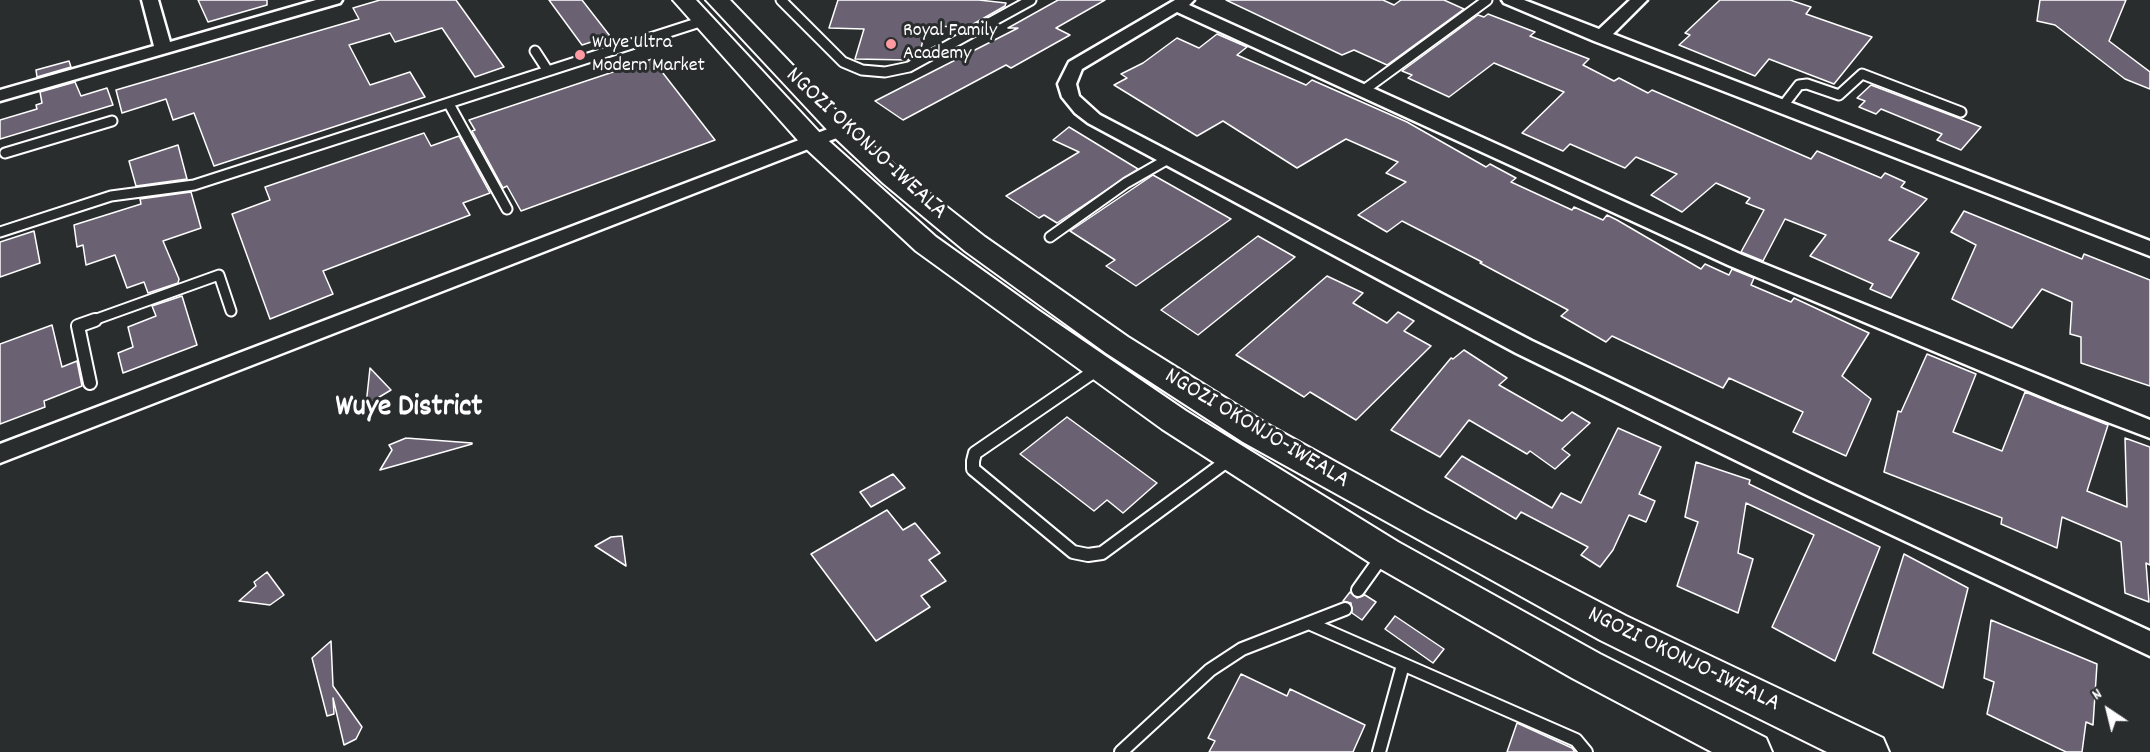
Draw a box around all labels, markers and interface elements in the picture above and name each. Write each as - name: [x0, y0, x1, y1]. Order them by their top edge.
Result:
- place label: Royal Family Academy: [903, 20, 997, 67]
- place label: Wuye Ultra Modern Market: [592, 32, 705, 79]
- marker: Royal Family Academy: [884, 37, 898, 51]
- marker: Wuye Ultra Modern Market: [573, 48, 587, 62]
- street label: NGOZI OKONJO-IWEALA: [778, 63, 952, 227]
- street label: NGOZI OKONJO-IWEALA: [1158, 363, 1354, 497]
- district label: Wuye District: [336, 392, 482, 428]
- street label: NGOZI OKONJO-IWEALA: [1582, 602, 1784, 720]
- north arrow: [2078, 680, 2138, 740]
- text: N: [2088, 683, 2107, 707]

